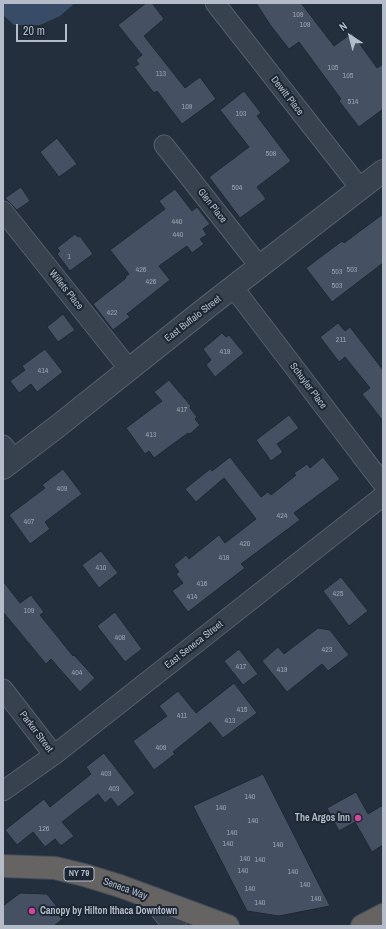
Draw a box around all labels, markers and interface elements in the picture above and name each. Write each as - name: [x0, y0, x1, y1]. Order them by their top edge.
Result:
- house number: 109: [293, 10, 303, 20]
- scale bar: [18, 16, 69, 42]
- north arrow: [330, 16, 370, 56]
- text: N: [336, 19, 350, 34]
- house number: 109: [300, 20, 310, 30]
- text: 20 m: [23, 23, 45, 39]
- house number: 105: [328, 63, 338, 73]
- house number: 113: [156, 69, 166, 79]
- house number: 105: [343, 71, 353, 81]
- street label: Dewitt Place: [268, 74, 306, 118]
- house number: 514: [348, 97, 358, 107]
- house number: 109: [182, 102, 192, 112]
- house number: 103: [236, 109, 246, 119]
- house number: 508: [266, 149, 276, 159]
- house number: 504: [232, 183, 242, 193]
- street label: Glen Place: [195, 187, 229, 225]
- house number: 440: [172, 217, 182, 227]
- house number: 440: [173, 230, 183, 240]
- house number: 1: [67, 252, 71, 262]
- house number: 426: [136, 265, 146, 275]
- house number: 503: [347, 265, 357, 275]
- house number: 503: [332, 267, 342, 277]
- street label: Willets Place: [46, 268, 86, 312]
- house number: 426: [146, 277, 156, 287]
- house number: 503: [332, 281, 342, 291]
- street label: East Buffalo Street: [162, 293, 224, 345]
- house number: 422: [107, 308, 117, 318]
- house number: 211: [336, 335, 346, 345]
- house number: 419: [220, 347, 230, 357]
- street label: Schuyler Place: [287, 361, 329, 411]
- house number: 414: [38, 366, 48, 376]
- house number: 417: [177, 405, 187, 415]
- house number: 413: [146, 430, 156, 440]
- house number: 409: [57, 484, 67, 494]
- house number: 424: [277, 511, 287, 521]
- house number: 407: [24, 517, 34, 527]
- house number: 420: [240, 539, 250, 549]
- house number: 418: [219, 553, 229, 563]
- house number: 410: [96, 563, 106, 573]
- house number: 416: [197, 579, 207, 589]
- house number: 425: [333, 589, 343, 599]
- house number: 414: [187, 592, 197, 602]
- house number: 109: [24, 606, 34, 616]
- street label: East Seneca Street: [162, 619, 226, 671]
- house number: 408: [115, 633, 125, 643]
- house number: 423: [322, 645, 332, 655]
- house number: 417: [236, 662, 246, 672]
- house number: 419: [277, 665, 287, 675]
- house number: 404: [72, 668, 82, 678]
- house number: 415: [237, 705, 247, 715]
- street label: Parker Street: [17, 709, 55, 755]
- house number: 411: [177, 711, 187, 721]
- house number: 413: [225, 716, 235, 726]
- house number: 409: [156, 743, 166, 753]
- house number: 403: [101, 769, 111, 779]
- house number: 403: [109, 784, 119, 794]
- house number: 140: [245, 792, 255, 802]
- house number: 140: [216, 803, 226, 813]
- place label: The Argos Inn: [295, 812, 350, 824]
- marker: The Argos Inn: [353, 813, 363, 823]
- house number: 140: [248, 816, 258, 826]
- house number: 126: [39, 824, 49, 834]
- house number: 140: [227, 828, 237, 838]
- house number: 140: [223, 839, 233, 849]
- house number: 140: [273, 840, 283, 850]
- house number: 140: [240, 854, 250, 864]
- house number: 140: [255, 855, 265, 865]
- house number: 140: [238, 866, 248, 876]
- road number: NY 79: [64, 867, 94, 881]
- house number: 140: [288, 867, 298, 877]
- street label: Seneca Way: [101, 875, 149, 903]
- house number: 140: [300, 880, 310, 890]
- house number: 140: [245, 884, 255, 894]
- house number: 140: [311, 894, 321, 904]
- house number: 140: [255, 898, 265, 908]
- place label: Canopy by Hilton Ithaca Downtown: [40, 905, 177, 917]
- marker: Canopy by Hilton Ithaca Downtown: [27, 906, 37, 916]

